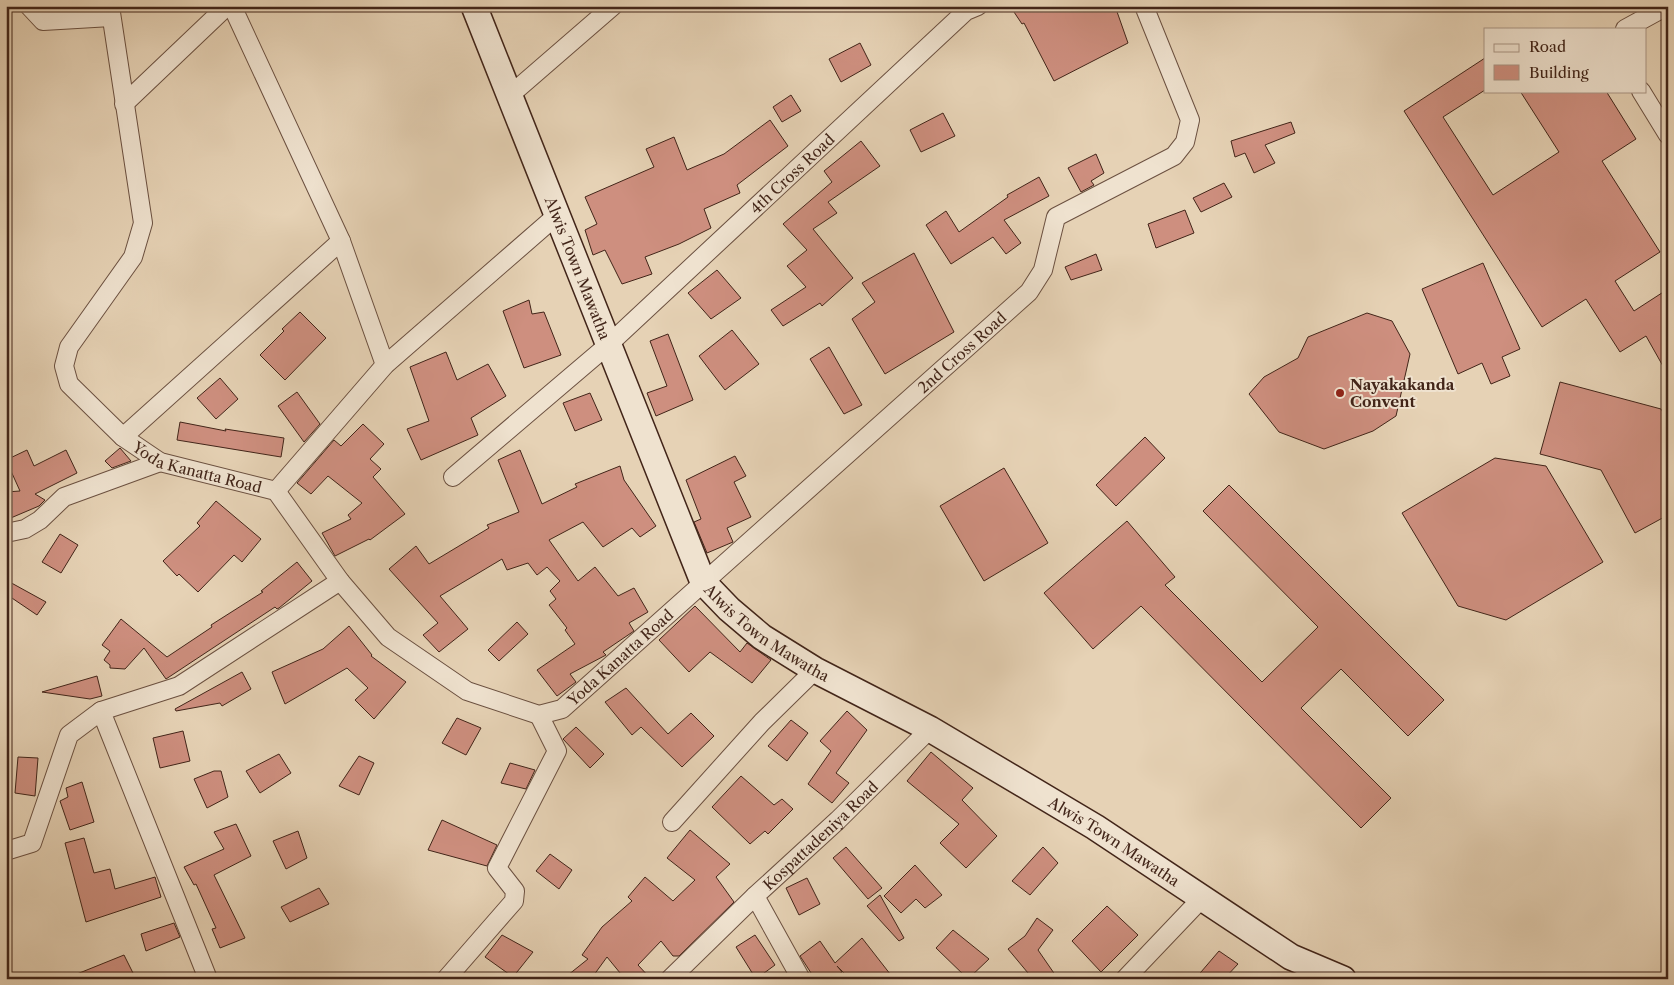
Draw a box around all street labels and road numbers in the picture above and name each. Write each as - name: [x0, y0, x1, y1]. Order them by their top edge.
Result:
- street label: 4th Cross Road: [746, 130, 838, 217]
- street label: Alwis Town Mawatha: [541, 193, 615, 342]
- street label: 2nd Cross Road: [913, 308, 1010, 397]
- street label: Yoda Kanatta Road: [128, 436, 264, 497]
- street label: Alwis Town Mawatha: [700, 579, 833, 685]
- street label: Yoda Kanatta Road: [563, 605, 677, 710]
- street label: Kospattadeniya Road: [759, 777, 882, 894]
- street label: Alwis Town Mawatha: [1044, 792, 1183, 890]

